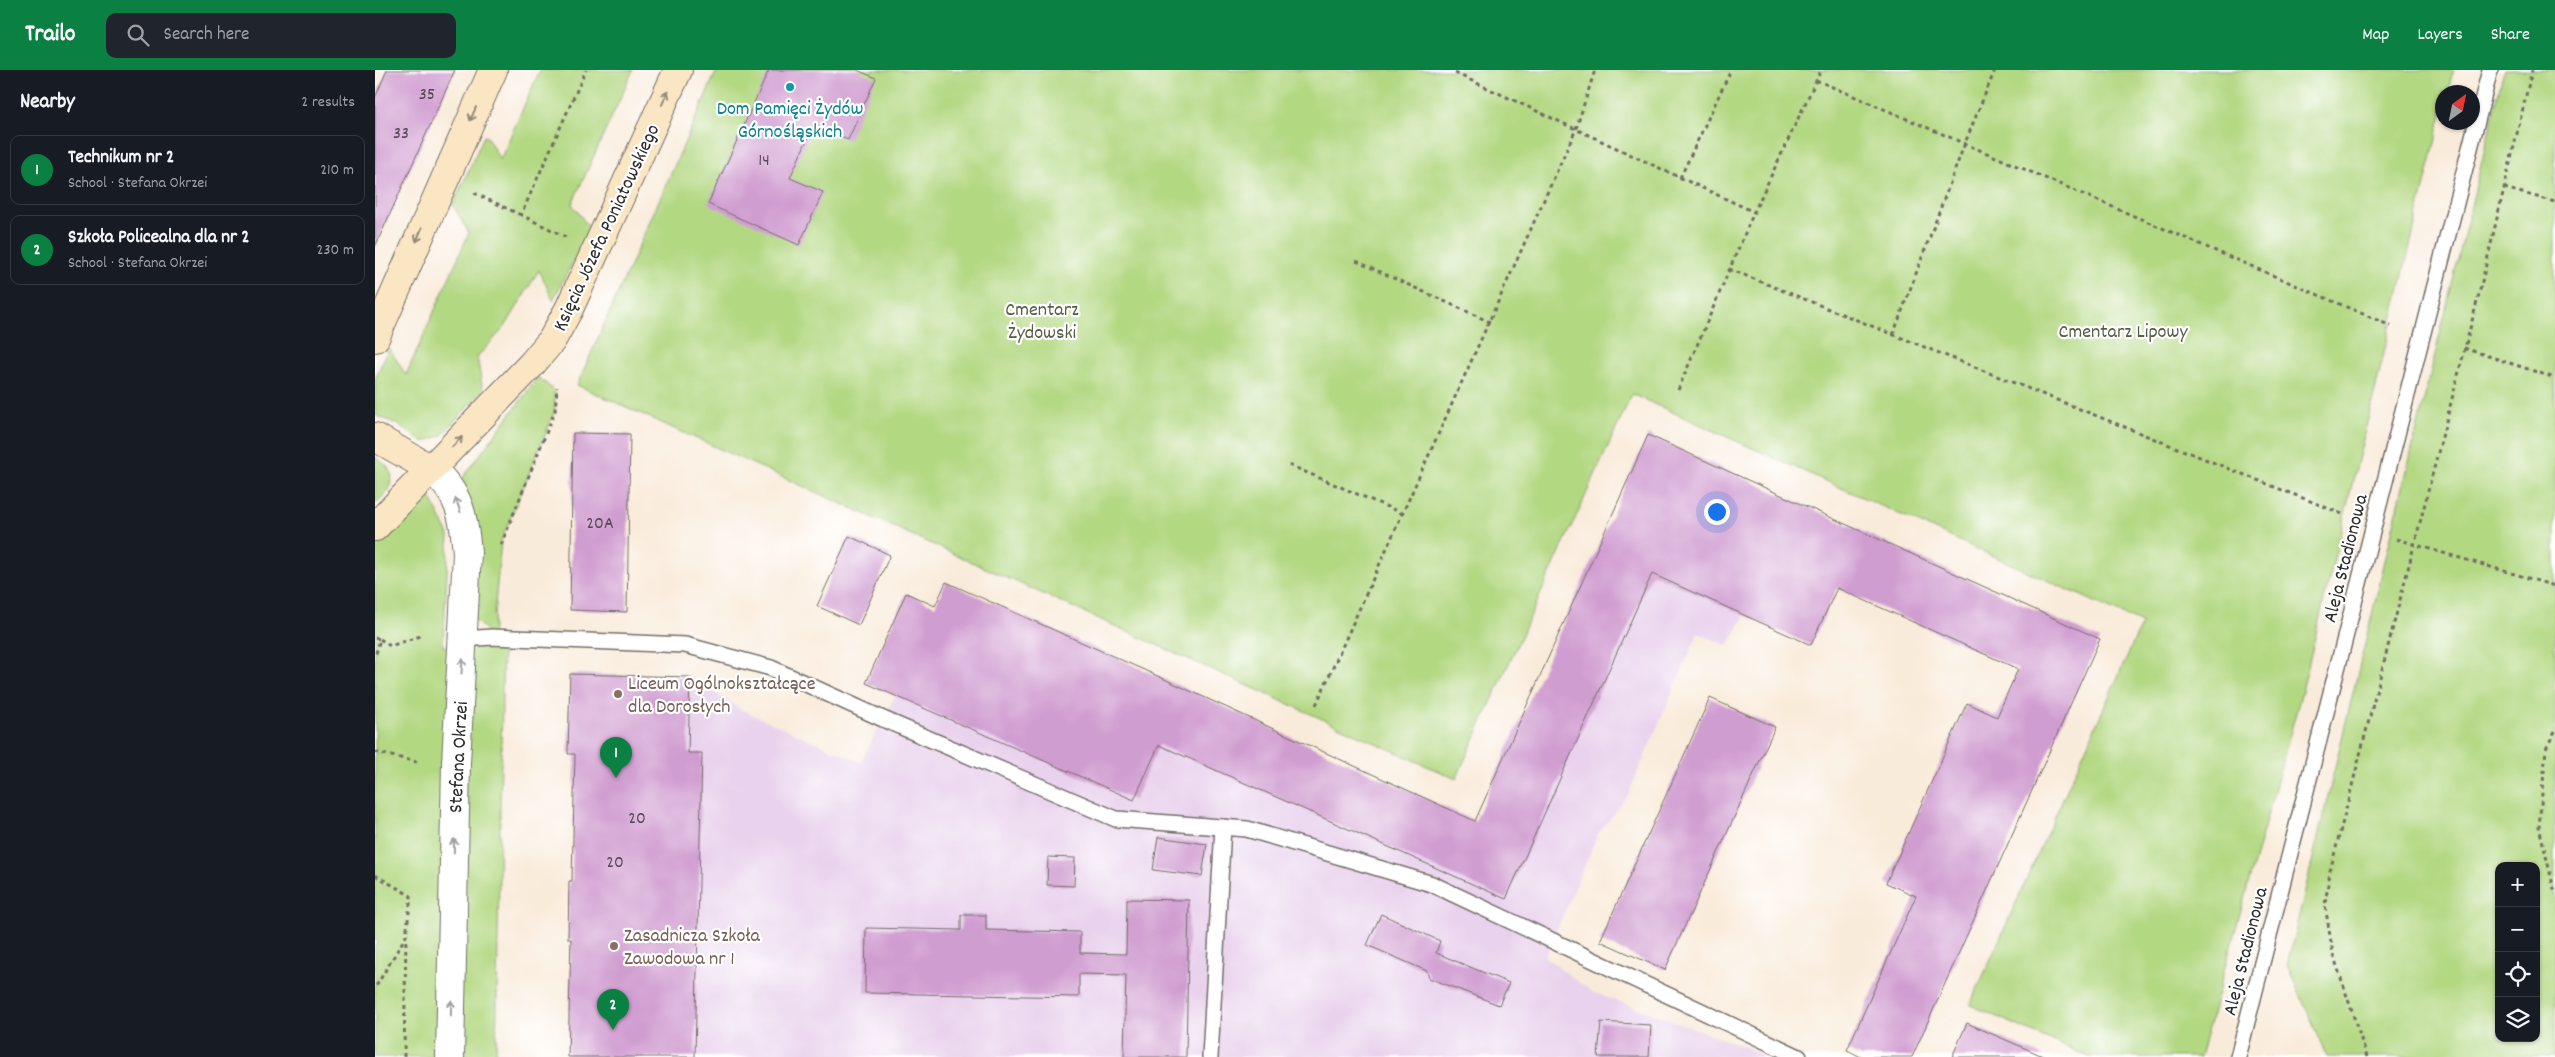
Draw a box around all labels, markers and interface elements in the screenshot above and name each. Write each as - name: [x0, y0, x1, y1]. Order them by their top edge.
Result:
- search box: [106, 13, 456, 58]
- text: Trailo: [25, 18, 76, 52]
- icon: search: [124, 21, 152, 49]
- text: Search here: [164, 22, 249, 49]
- text: Map: [2362, 23, 2389, 48]
- text: Layers: [2417, 23, 2463, 48]
- text: Share: [2491, 23, 2530, 48]
- marker: Dom Pamięci Żydów Górnośląskich: [784, 81, 796, 93]
- house number: 35: [419, 83, 435, 108]
- north arrow: [2435, 85, 2480, 130]
- text: Nearby: [20, 88, 75, 118]
- text: 2 results: [301, 91, 355, 114]
- one-way arrow: [660, 91, 670, 106]
- place label: Dom Pamięci Żydów Górnośląskich: [717, 96, 863, 147]
- one-way arrow: [467, 106, 477, 121]
- street label: Księcia Józefa Poniatowskiego: [547, 120, 668, 336]
- house number: 33: [393, 122, 409, 147]
- text: Technikum nr 2: [68, 145, 174, 172]
- house number: 14: [758, 149, 770, 174]
- text: 1: [35, 159, 39, 182]
- text: 210 m: [320, 159, 354, 182]
- text: School · Stefana Okrzei: [68, 172, 207, 195]
- text: Szkoła Policealna dla nr 2: [68, 225, 250, 252]
- one-way arrow: [414, 227, 424, 242]
- text: 2: [34, 239, 41, 262]
- text: 230 m: [317, 239, 354, 262]
- text: School · Stefana Okrzei: [68, 252, 207, 275]
- park label: Cmentarz Żydowski: [1005, 297, 1079, 348]
- park label: Cmentarz Lipowy: [2059, 319, 2188, 347]
- one-way arrow: [451, 436, 463, 448]
- street label: Aleja Stadionowa: [2317, 491, 2377, 626]
- one-way arrow: [452, 497, 462, 513]
- your location: [1704, 499, 1730, 525]
- house number: 20A: [586, 512, 614, 537]
- one-way arrow: [457, 658, 467, 674]
- place label: Liceum Ogólnokształcące dla Dorosłych: [628, 671, 816, 722]
- marker: Liceum Ogólnokształcące dla Dorosłych: [612, 688, 624, 700]
- street label: Stefana Okrzei: [443, 700, 477, 814]
- pin: 1: [600, 737, 632, 778]
- house number: 20: [628, 807, 646, 832]
- one-way arrow: [449, 838, 459, 854]
- house number: 20: [606, 851, 624, 876]
- map controls: [2495, 862, 2540, 1042]
- button: +: [2495, 862, 2540, 907]
- street label: Aleja Stadionowa: [2217, 884, 2277, 1019]
- button: −: [2495, 907, 2540, 952]
- place label: Zasadnicza Szkoła Zawodowa nr 1: [624, 923, 760, 974]
- marker: Zasadnicza Szkoła Zawodowa nr 1: [608, 940, 620, 952]
- button: locate: [2495, 952, 2540, 997]
- pin: 2: [597, 989, 629, 1030]
- button: layers: [2495, 997, 2540, 1042]
- one-way arrow: [446, 1001, 455, 1017]

